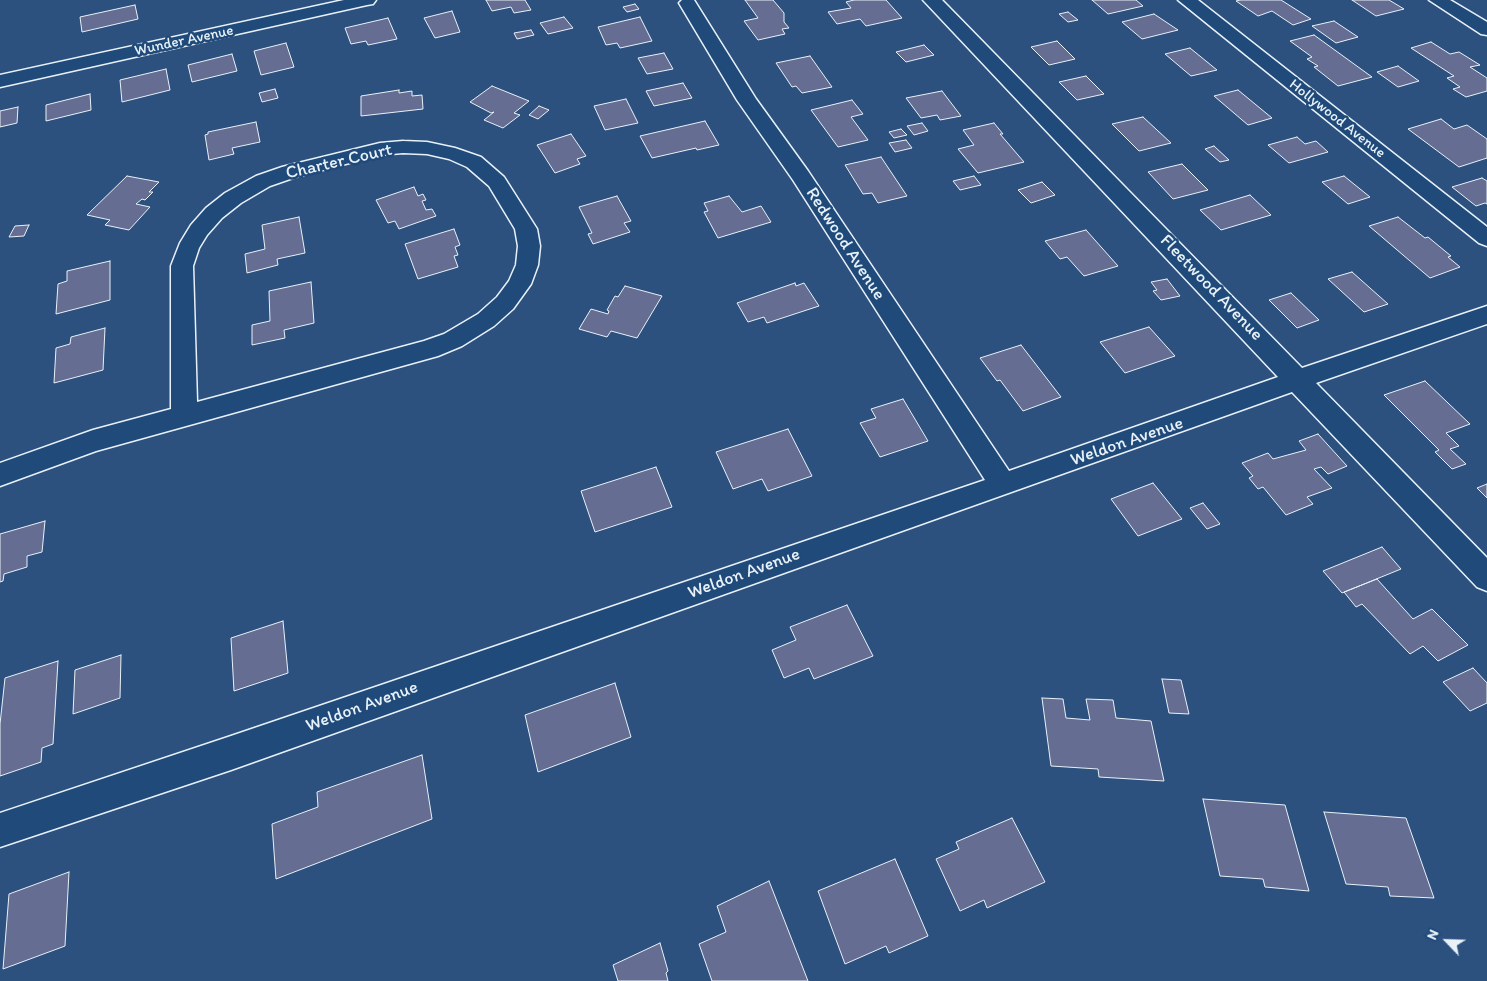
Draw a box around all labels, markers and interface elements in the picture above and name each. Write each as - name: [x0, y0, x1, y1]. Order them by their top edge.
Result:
- street label: Wunder Avenue: [133, 22, 235, 60]
- street label: Hollywood Avenue: [1285, 76, 1389, 162]
- street label: Charter Court: [284, 139, 394, 185]
- street label: Redwood Avenue: [801, 184, 889, 304]
- street label: Fleetwood Avenue: [1155, 230, 1267, 346]
- street label: Weldon Avenue: [1068, 413, 1186, 471]
- street label: Weldon Avenue: [685, 544, 803, 604]
- street label: Weldon Avenue: [303, 677, 421, 737]
- north arrow: [1422, 916, 1472, 966]
- text: N: [1423, 927, 1443, 942]

